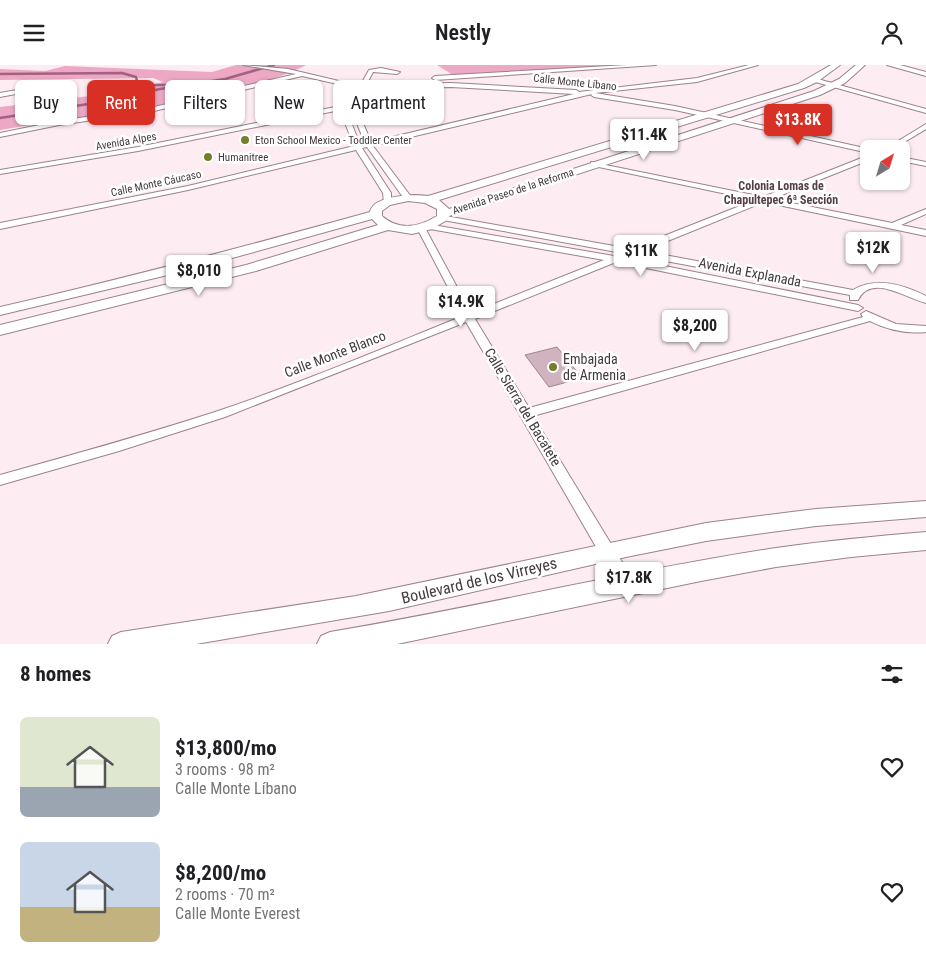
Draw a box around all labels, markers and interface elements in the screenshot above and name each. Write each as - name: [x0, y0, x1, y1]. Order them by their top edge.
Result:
- icon: menu: [20, 19, 48, 47]
- icon: person: [878, 19, 906, 47]
- text: Nestly: [435, 20, 491, 45]
- street label: Calle Monte Líbano: [533, 72, 618, 93]
- chip: Buy: [15, 80, 77, 125]
- chip: Rent: [87, 80, 155, 125]
- chip: Filters: [165, 80, 245, 125]
- chip: New: [255, 80, 323, 125]
- chip: Apartment: [333, 80, 444, 125]
- pin: $13.8K: [757, 103, 839, 146]
- text: $13.8K: [775, 110, 821, 129]
- pin: $11.4K: [603, 119, 685, 161]
- text: $11.4K: [621, 125, 667, 144]
- street label: Avenida Alpes: [95, 130, 157, 153]
- marker: Eton School Mexico - Toddler Center: [239, 134, 251, 146]
- place label: Eton School Mexico - Toddler Center: [255, 134, 412, 147]
- north arrow: [860, 140, 910, 190]
- map controls: [860, 140, 910, 190]
- marker: Humanitree: [202, 151, 214, 163]
- place label: Humanitree: [218, 151, 268, 164]
- street label: Avenida Paseo de la Reforma: [451, 166, 575, 217]
- street label: Calle Monte Cáucaso: [110, 167, 203, 199]
- district label: Colonia Lomas de Chapultepec 6ª Sección: [724, 179, 838, 207]
- pin: $12K: [843, 231, 903, 274]
- pin: $11K: [611, 235, 671, 277]
- text: $12K: [856, 238, 890, 257]
- text: $11K: [624, 241, 658, 260]
- street label: Avenida Explanada: [697, 254, 803, 290]
- pin: $8,010: [158, 255, 240, 297]
- text: $8,010: [177, 261, 221, 280]
- pin: $14.9K: [420, 285, 502, 328]
- text: $14.9K: [438, 292, 484, 311]
- pin: $8,200: [654, 309, 736, 352]
- text: $8,200: [673, 316, 717, 335]
- street label: Calle Monte Blanco: [282, 327, 388, 381]
- street label: Calle Sierra del Bacatete: [481, 345, 565, 469]
- place label: Embajada de Armenia: [563, 351, 626, 383]
- marker: Embajada de Armenia: [547, 361, 559, 373]
- street label: Boulevard de los Virreyes: [399, 553, 559, 608]
- pin: $17.8K: [588, 561, 670, 604]
- text: $17.8K: [606, 568, 652, 587]
- icon: filters: [878, 660, 906, 688]
- text: 8 homes: [20, 662, 91, 686]
- text: $13,800/mo: [175, 736, 277, 760]
- icon: home: [60, 737, 120, 797]
- icon: heart: [878, 753, 906, 781]
- text: 3 rooms · 98 m²: [175, 760, 275, 779]
- text: Calle Monte Líbano: [175, 779, 297, 798]
- text: $8,200/mo: [175, 861, 266, 885]
- icon: home: [60, 862, 120, 922]
- icon: heart: [878, 878, 906, 906]
- text: 2 rooms · 70 m²: [175, 885, 275, 904]
- text: Calle Monte Everest: [175, 904, 300, 923]

